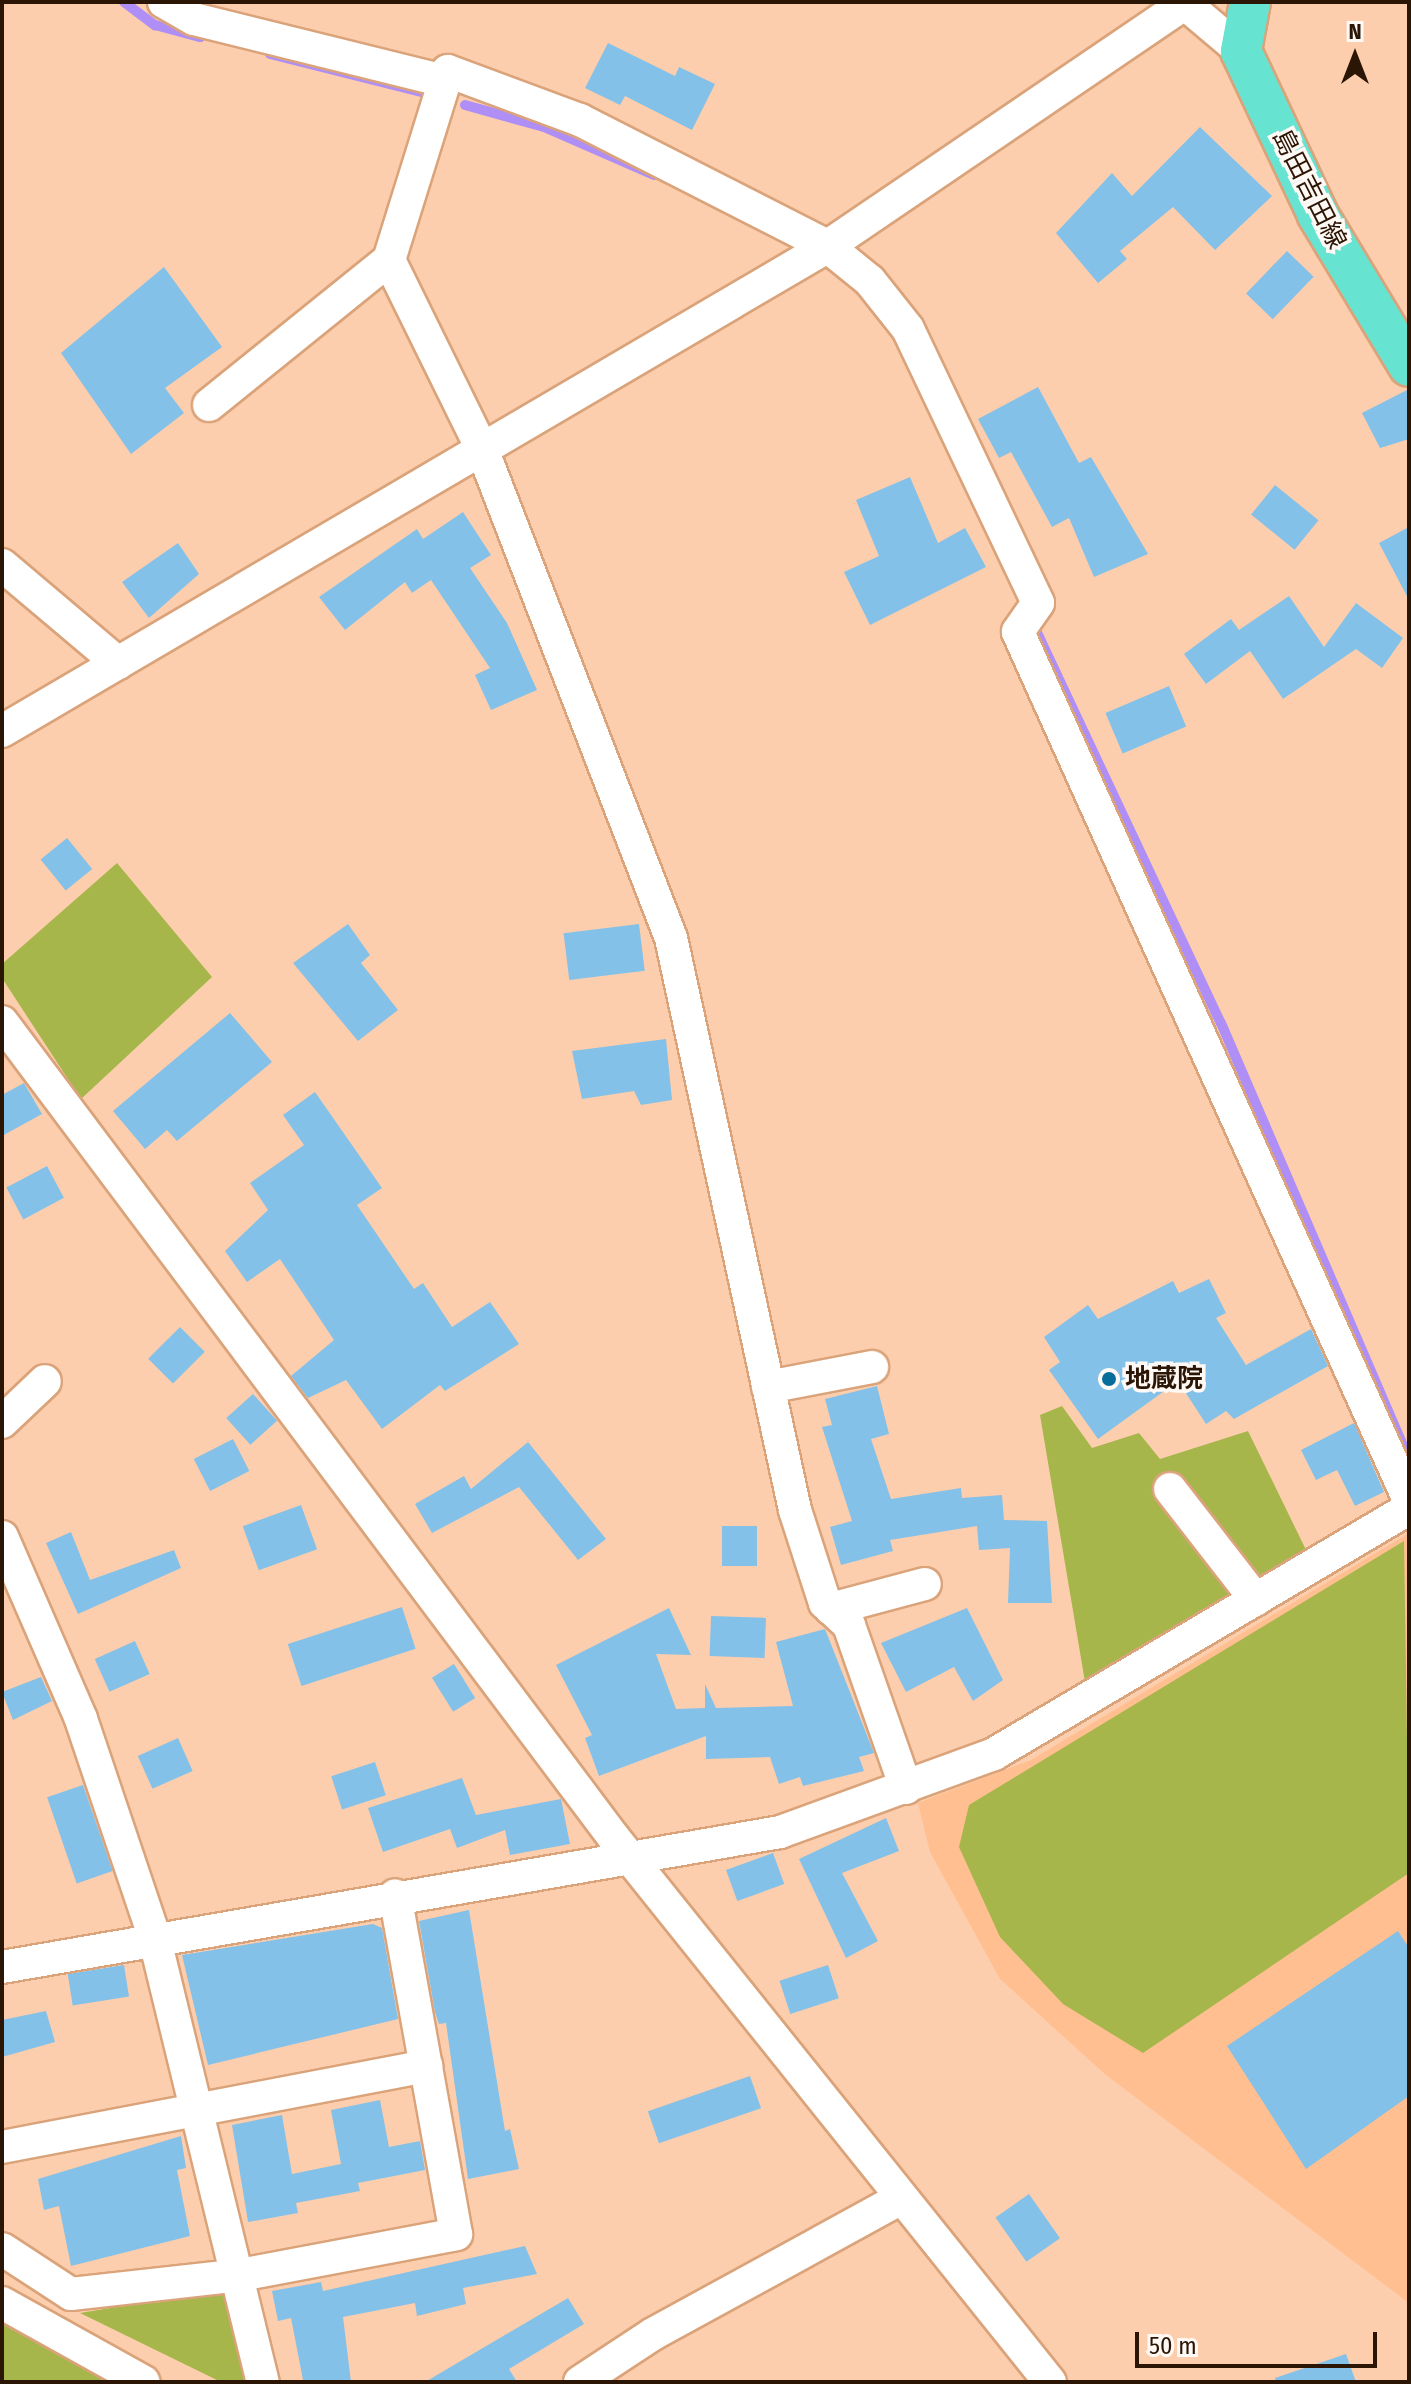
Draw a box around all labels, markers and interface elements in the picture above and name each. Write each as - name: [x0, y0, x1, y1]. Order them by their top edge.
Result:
- north arrow: [1315, 16, 1395, 96]
- text: N: [1348, 18, 1362, 45]
- street label: 島田吉田線: [1266, 124, 1352, 254]
- place label: 地蔵院: [1125, 1363, 1203, 1395]
- marker: 地蔵院: [1100, 1370, 1118, 1388]
- scale bar: [1139, 2316, 1381, 2366]
- text: 50 m: [1149, 2332, 1197, 2360]

